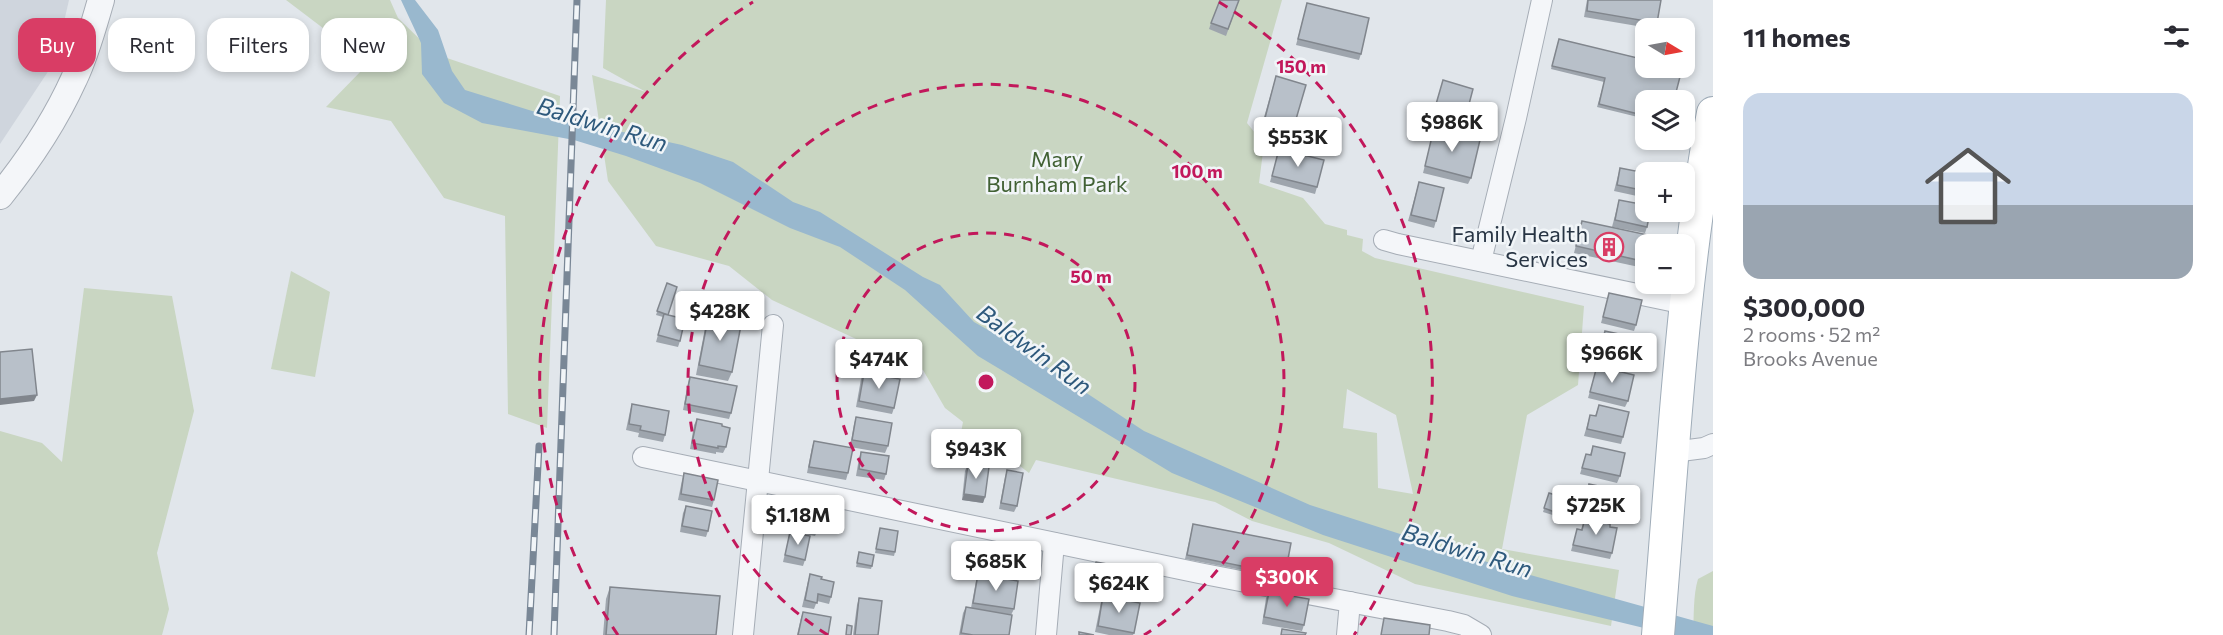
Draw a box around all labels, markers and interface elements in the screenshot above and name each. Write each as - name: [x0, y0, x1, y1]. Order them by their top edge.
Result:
- chip: Buy: [18, 18, 96, 72]
- chip: Rent: [108, 18, 195, 72]
- chip: Filters: [207, 18, 309, 72]
- chip: New: [321, 18, 407, 72]
- north arrow: [1635, 18, 1695, 78]
- map controls: [1635, 18, 1695, 294]
- icon: filters: [2160, 20, 2193, 53]
- text: 11 homes: [1743, 21, 1851, 52]
- text: 150 m: [1276, 55, 1326, 77]
- water label: Baldwin Run: [534, 90, 671, 157]
- button: layers: [1635, 90, 1695, 150]
- pin: $986K: [1410, 102, 1494, 153]
- text: $986K: [1421, 109, 1483, 133]
- pin: $553K: [1256, 117, 1340, 168]
- text: $553K: [1268, 124, 1328, 148]
- icon: home: [1914, 132, 2022, 240]
- park label: Mary Burnham Park: [986, 145, 1128, 197]
- text: 100 m: [1171, 160, 1223, 182]
- button: +: [1635, 162, 1695, 222]
- place label: Family Health Services: [1451, 220, 1588, 272]
- building icon: Family Health Services: [1593, 231, 1625, 263]
- button: −: [1635, 234, 1695, 294]
- text: 50 m: [1070, 265, 1112, 287]
- pin: $428K: [678, 291, 762, 342]
- text: $300,000: [1743, 291, 1865, 322]
- water label: Baldwin Run: [972, 297, 1098, 400]
- text: $428K: [689, 298, 751, 322]
- text: 2 rooms · 52 m²: [1743, 322, 1880, 346]
- pin: $966K: [1570, 333, 1654, 384]
- pin: $474K: [837, 339, 921, 390]
- text: $966K: [1581, 340, 1643, 364]
- text: $474K: [849, 346, 909, 370]
- text: Brooks Avenue: [1743, 346, 1878, 370]
- centre of rings: [976, 372, 996, 392]
- pin: $943K: [934, 429, 1018, 480]
- text: $943K: [945, 436, 1007, 460]
- pin: $725K: [1554, 485, 1638, 536]
- text: $725K: [1566, 492, 1626, 516]
- pin: $1.18M: [749, 495, 847, 546]
- text: $1.18M: [765, 502, 831, 526]
- water label: Baldwin Run: [1399, 516, 1536, 583]
- pin: $685K: [954, 541, 1038, 592]
- text: $685K: [965, 548, 1027, 572]
- pin: $300K: [1245, 557, 1329, 608]
- pin: $624K: [1077, 563, 1161, 614]
- text: $300K: [1255, 564, 1319, 588]
- text: $624K: [1088, 570, 1150, 594]

